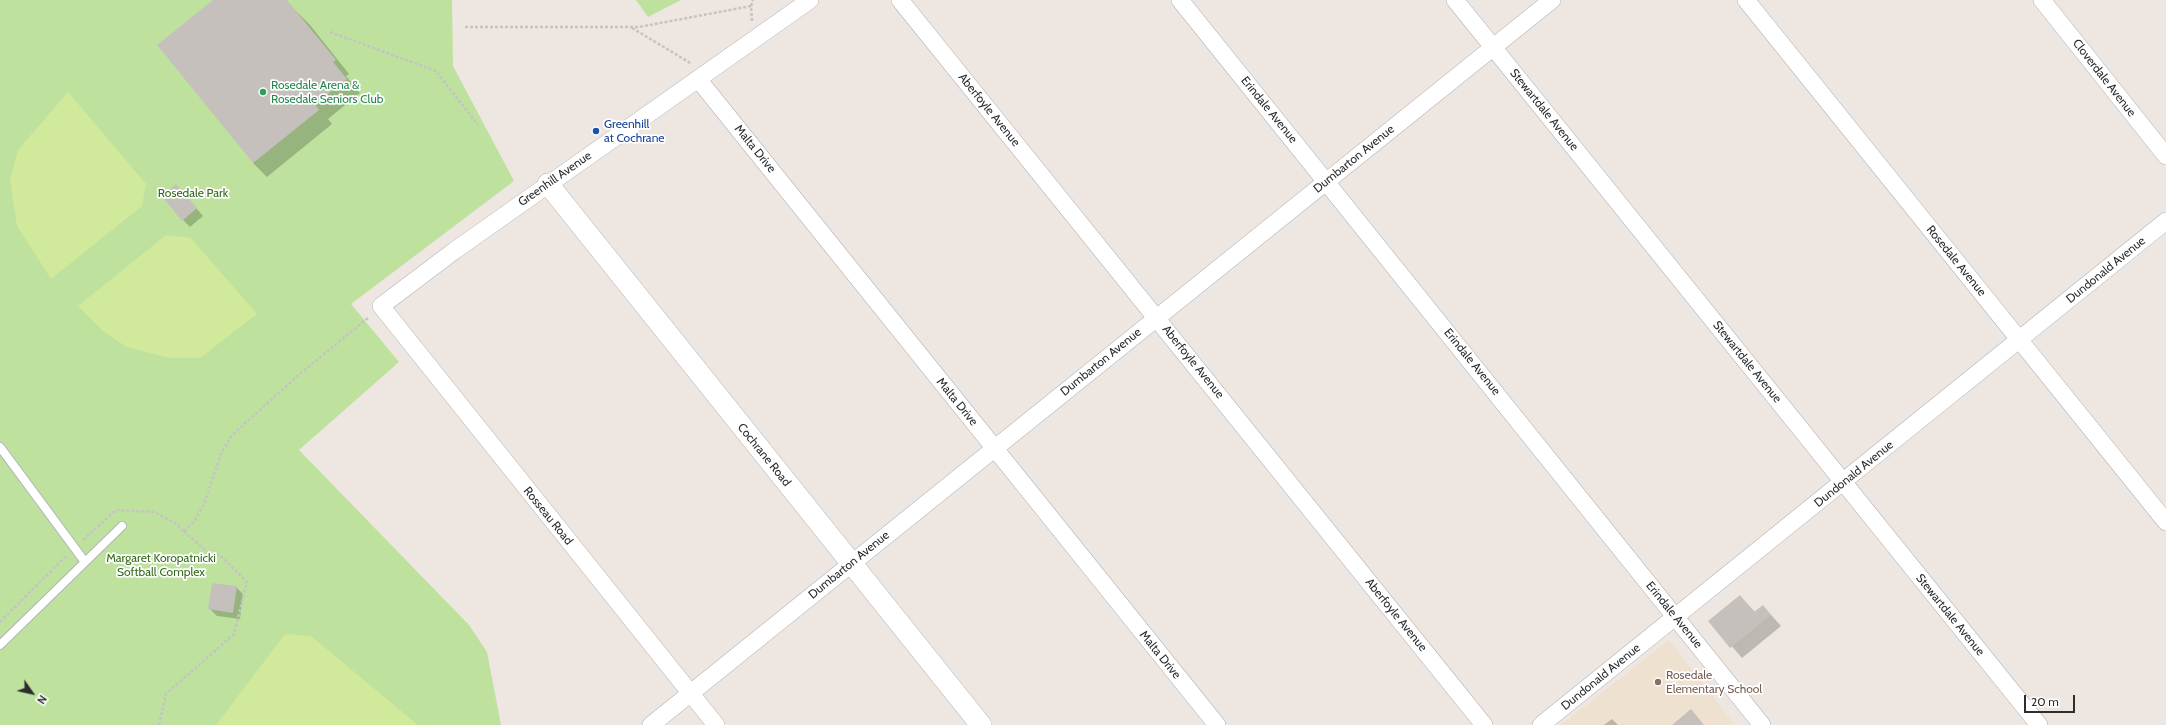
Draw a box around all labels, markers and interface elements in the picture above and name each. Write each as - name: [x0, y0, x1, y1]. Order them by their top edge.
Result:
- street label: Cloverdale Avenue: [2069, 36, 2139, 120]
- street label: Stewartdale Avenue: [1507, 66, 1581, 154]
- street label: Aberfoyle Avenue: [955, 70, 1023, 150]
- street label: Erindale Avenue: [1238, 74, 1300, 146]
- place label: Rosedale Arena & Rosedale Seniors Club: [271, 78, 383, 106]
- marker: Rosedale Arena & Rosedale Seniors Club: [258, 87, 268, 97]
- place label: Greenhill at Cochrane: [604, 117, 664, 145]
- street label: Malta Drive: [731, 122, 779, 176]
- street label: Dumbarton Avenue: [1311, 122, 1397, 196]
- marker: Greenhill at Cochrane: [591, 126, 601, 136]
- street label: Greenhill Avenue: [516, 148, 594, 210]
- park label: Rosedale Park: [158, 186, 228, 200]
- street label: Rosedale Avenue: [1923, 223, 1989, 299]
- street label: Dundonald Avenue: [2064, 234, 2148, 306]
- street label: Stewartdale Avenue: [1710, 318, 1784, 406]
- street label: Aberfoyle Avenue: [1159, 322, 1227, 402]
- street label: Dumbarton Avenue: [1058, 325, 1144, 399]
- street label: Erindale Avenue: [1441, 326, 1503, 398]
- street label: Malta Drive: [933, 375, 981, 429]
- street label: Cochrane Road: [734, 421, 794, 489]
- street label: Dundonald Avenue: [1812, 438, 1896, 510]
- street label: Rosseau Road: [520, 484, 576, 548]
- street label: Dumbarton Avenue: [806, 528, 892, 602]
- park label: Margaret Koropatnicki Softball Complex: [106, 551, 216, 579]
- street label: Stewartdale Avenue: [1913, 571, 1987, 659]
- street label: Aberfoyle Avenue: [1362, 575, 1430, 655]
- street label: Erindale Avenue: [1643, 579, 1705, 651]
- street label: Malta Drive: [1136, 628, 1184, 682]
- street label: Dundonald Avenue: [1559, 641, 1643, 713]
- place label: Rosedale Elementary School: [1666, 668, 1762, 696]
- north arrow: [12, 673, 52, 713]
- marker: Rosedale Elementary School: [1653, 677, 1663, 687]
- scale bar: [2026, 687, 2077, 713]
- text: N: [34, 693, 50, 707]
- text: 20 m: [2031, 694, 2059, 709]

